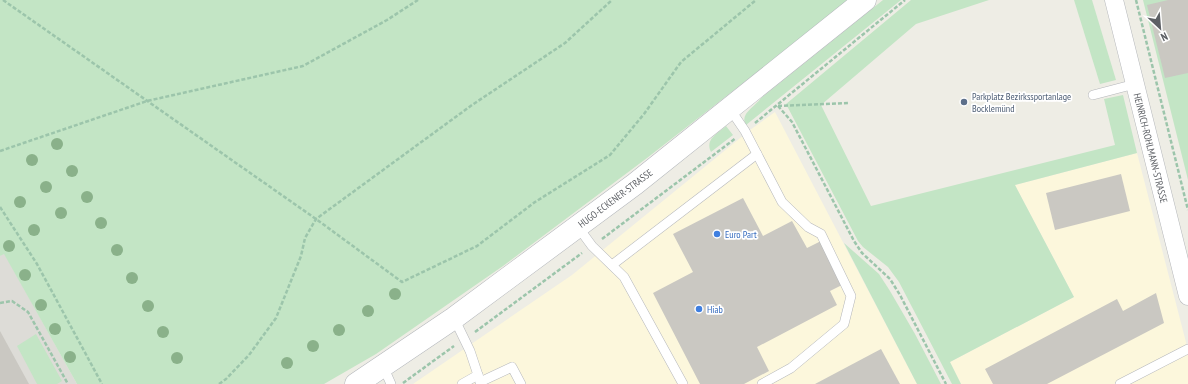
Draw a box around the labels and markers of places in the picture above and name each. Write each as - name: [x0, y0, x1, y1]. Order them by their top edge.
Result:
- place label: Parkplatz Bezirkssportanlage Bocklemünd: [972, 90, 1071, 115]
- marker: Parkplatz Bezirkssportanlage Bocklemünd: [959, 97, 969, 107]
- place label: Euro Part: [725, 228, 757, 241]
- marker: Euro Part: [712, 229, 722, 239]
- place label: Hiab: [707, 303, 723, 316]
- marker: Hiab: [694, 304, 704, 314]

